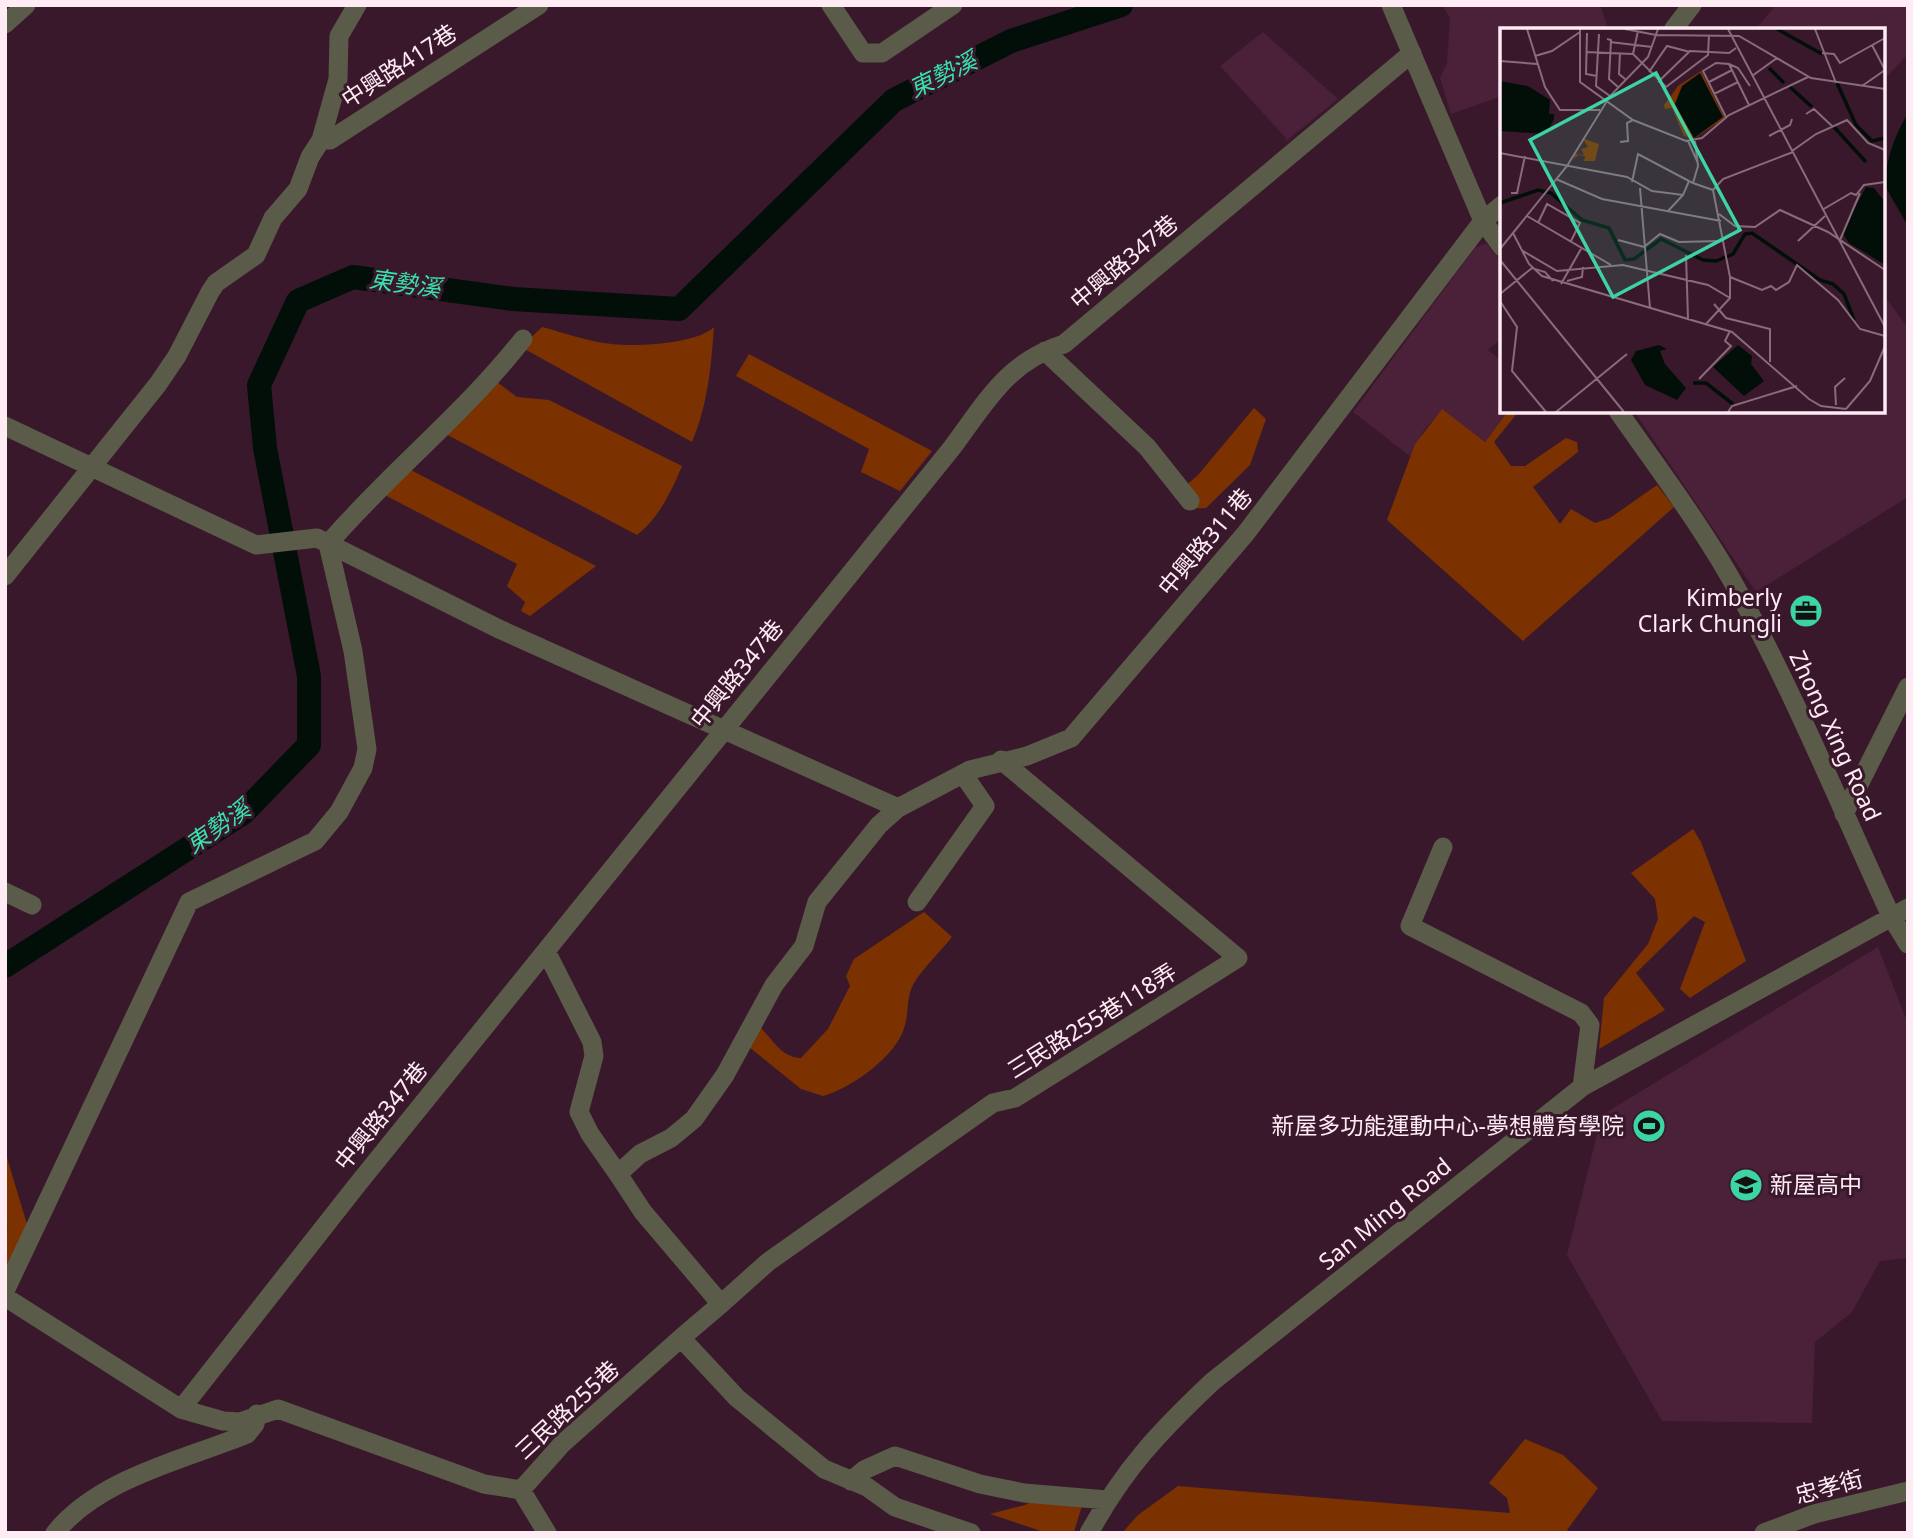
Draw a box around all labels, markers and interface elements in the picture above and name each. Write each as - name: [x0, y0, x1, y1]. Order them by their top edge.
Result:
- street label: 中興路417巷: [335, 16, 462, 114]
- inset map: [1500, 28, 1885, 413]
- water label: 東勢溪: [903, 42, 985, 104]
- street label: 中興路347巷: [1063, 207, 1184, 316]
- water label: 東勢溪: [367, 261, 446, 304]
- street label: 中興路311巷: [1150, 481, 1259, 602]
- place label: Kimberly Clark Chungli: [1638, 581, 1782, 639]
- office icon: Kimberly Clark Chungli: [1787, 592, 1825, 630]
- street label: 中興路347巷: [682, 612, 790, 735]
- street label: Zhong Xing Road: [1782, 645, 1889, 826]
- water label: 東勢溪: [178, 790, 259, 860]
- street label: 三民路255巷118弄: [1001, 955, 1182, 1085]
- street label: 中興路347巷: [326, 1054, 434, 1177]
- sports icon: 新屋多功能運動中心-夢想體育學院: [1630, 1107, 1668, 1145]
- place label: 新屋多功能運動中心-夢想體育學院: [1272, 1109, 1624, 1141]
- street label: San Ming Road: [1311, 1150, 1457, 1277]
- school or university icon: 新屋高中: [1727, 1166, 1765, 1204]
- place label: 新屋高中: [1770, 1168, 1862, 1200]
- street label: 三民路255巷: [507, 1353, 625, 1466]
- street label: 忠孝街: [1791, 1462, 1866, 1510]

